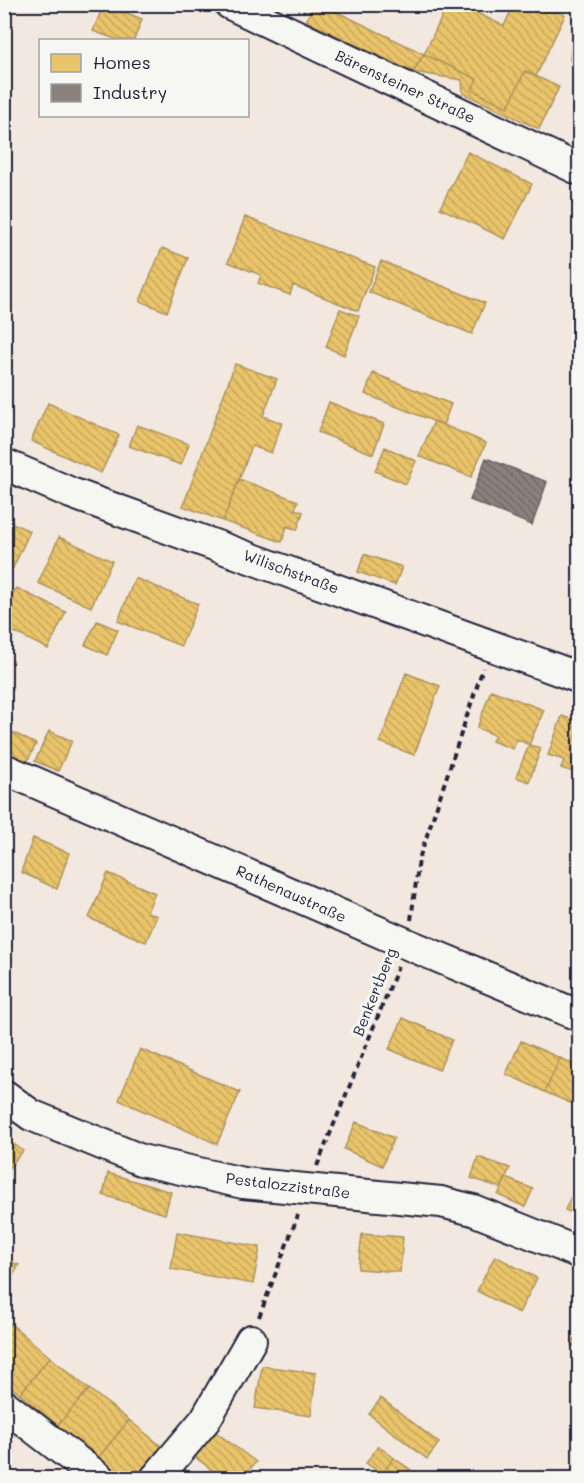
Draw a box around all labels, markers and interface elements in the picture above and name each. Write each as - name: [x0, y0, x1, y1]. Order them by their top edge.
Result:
- legend: [39, 39, 249, 117]
- street label: Bärensteiner Straße: [332, 45, 479, 127]
- text: Homes: [93, 50, 151, 74]
- text: Industry: [93, 80, 167, 104]
- street label: Wilischstraße: [241, 545, 342, 598]
- street label: Rathenaustraße: [233, 860, 350, 926]
- street label: Benkertberg: [347, 944, 401, 1039]
- street label: Pestalozzistraße: [225, 1167, 351, 1203]

